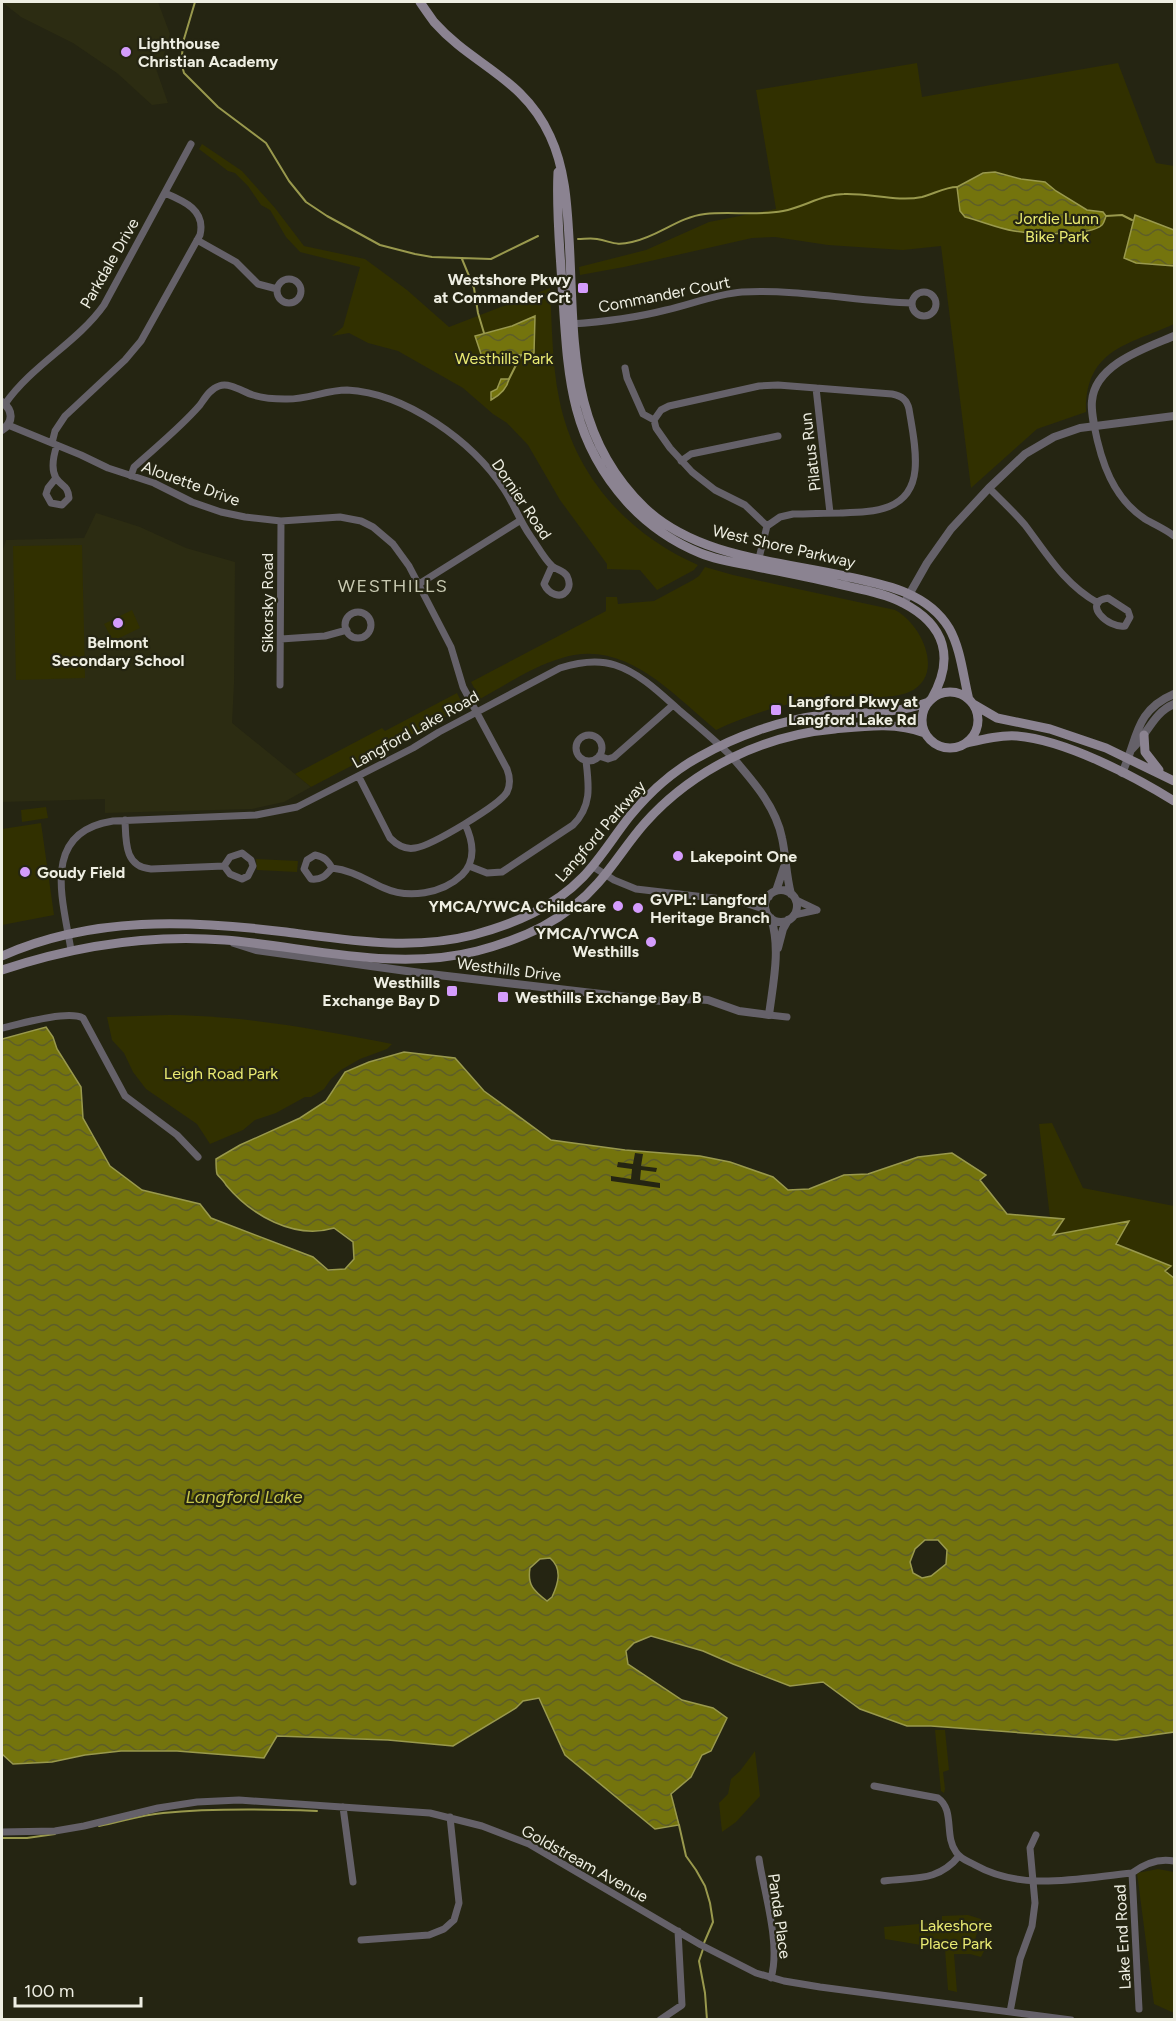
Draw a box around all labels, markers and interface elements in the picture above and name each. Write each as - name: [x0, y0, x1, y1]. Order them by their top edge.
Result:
- place label: Lighthouse Christian Academy: [138, 34, 279, 71]
- marker: Lighthouse Christian Academy: [119, 45, 133, 59]
- park label: Jordie Lunn Bike Park: [1015, 209, 1099, 246]
- street label: Parkdale Drive: [76, 215, 143, 312]
- place label: Westshore Pkwy at Commander Crt: [433, 270, 572, 307]
- street label: Commander Court: [597, 272, 732, 317]
- marker: Westshore Pkwy at Commander Crt: [576, 281, 590, 295]
- park label: Westhills Park: [455, 349, 553, 368]
- street label: Pilatus Run: [796, 412, 825, 492]
- street label: Dornier Road: [488, 455, 556, 543]
- street label: Alouette Drive: [139, 457, 243, 510]
- street label: West Shore Parkway: [710, 521, 858, 572]
- street label: Sikorsky Road: [258, 553, 277, 653]
- district label: WESTHILLS: [338, 575, 448, 597]
- marker: Belmont Secondary School: [111, 616, 125, 630]
- place label: Belmont Secondary School: [52, 633, 185, 670]
- street label: Langford Lake Road: [348, 687, 482, 772]
- place label: Langford Pkwy at Langford Lake Rd: [788, 692, 918, 729]
- marker: Langford Pkwy at Langford Lake Rd: [769, 703, 783, 717]
- street label: Langford Parkway: [551, 776, 650, 886]
- place label: Lakepoint One: [690, 847, 797, 866]
- marker: Lakepoint One: [671, 849, 685, 863]
- place label: Goudy Field: [37, 863, 125, 882]
- marker: Goudy Field: [18, 865, 32, 879]
- place label: GVPL: Langford Heritage Branch: [650, 890, 770, 927]
- place label: YMCA/YWCA Childcare: [428, 897, 606, 916]
- marker: YMCA/YWCA Childcare: [611, 899, 625, 913]
- marker: GVPL: Langford Heritage Branch: [631, 901, 645, 915]
- place label: YMCA/YWCA Westhills: [536, 924, 640, 961]
- marker: YMCA/YWCA Westhills: [644, 935, 658, 949]
- street label: Westhills Drive: [456, 954, 562, 985]
- place label: Westhills Exchange Bay D: [322, 973, 441, 1010]
- marker: Westhills Exchange Bay D: [445, 984, 459, 998]
- place label: Westhills Exchange Bay B: [515, 988, 702, 1007]
- marker: Westhills Exchange Bay B: [496, 990, 510, 1004]
- park label: Leigh Road Park: [164, 1064, 278, 1083]
- water label: Langford Lake: [186, 1486, 303, 1508]
- street label: Goldstream Avenue: [518, 1821, 652, 1906]
- street label: Panda Place: [764, 1872, 795, 1960]
- street label: Lake End Road: [1110, 1884, 1135, 1990]
- park label: Lakeshore Place Park: [920, 1916, 993, 1953]
- scale bar: [15, 1970, 141, 2008]
- text: 100 m: [24, 1980, 74, 2002]

